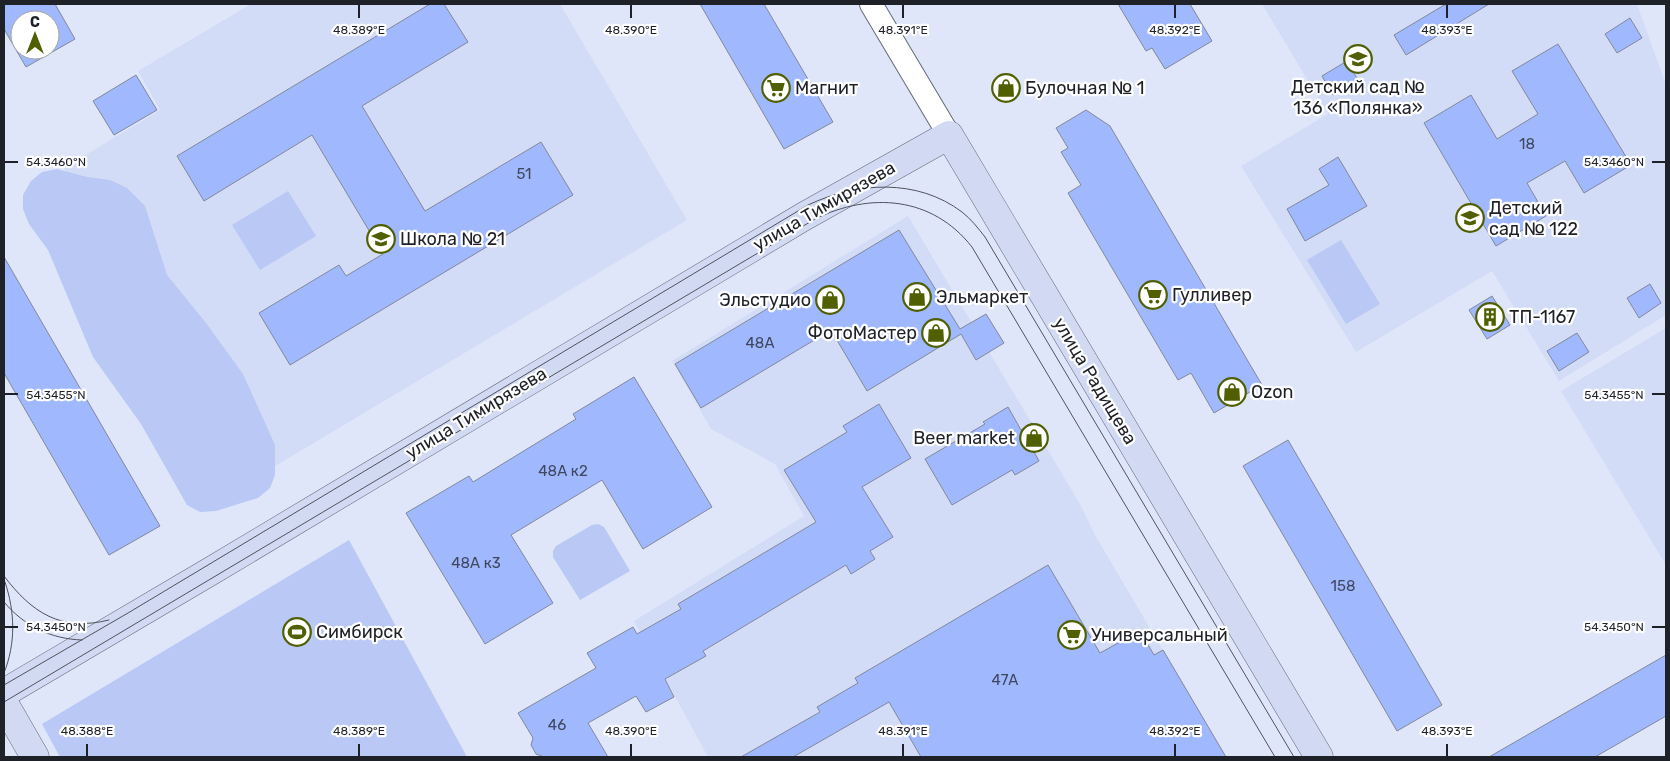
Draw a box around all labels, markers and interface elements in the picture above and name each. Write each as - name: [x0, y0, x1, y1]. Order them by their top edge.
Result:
- north arrow: [10, 10, 60, 60]
- text: С: [30, 14, 40, 31]
- text: 48.389°E: [333, 23, 385, 37]
- text: 48.390°E: [605, 23, 657, 37]
- text: 48.391°E: [878, 23, 928, 37]
- text: 48.392°E: [1149, 23, 1201, 37]
- text: 48.393°E: [1421, 23, 1473, 37]
- school or university icon: Детский сад № 136 «Полянка»: [1343, 44, 1373, 74]
- supermarket icon: Магнит: [761, 73, 791, 103]
- shop icon: Булочная № 1: [991, 73, 1021, 103]
- place label: Детский сад № 136 «Полянка»: [1291, 76, 1425, 119]
- place label: Магнит: [795, 77, 858, 99]
- place label: Булочная № 1: [1025, 77, 1145, 99]
- house number: 18: [1519, 135, 1535, 153]
- text: 54.3460°N: [26, 155, 86, 169]
- text: 54.3460°N: [1584, 155, 1644, 169]
- street label: улица Тимирязева: [749, 156, 899, 256]
- house number: 51: [516, 165, 532, 183]
- place label: Детский сад № 122: [1489, 197, 1578, 240]
- school or university icon: Детский сад № 122: [1455, 203, 1485, 233]
- school or university icon: Школа № 21: [366, 224, 396, 254]
- place label: Школа № 21: [400, 228, 505, 250]
- supermarket icon: Гулливер: [1138, 280, 1168, 310]
- shop icon: Эльмаркет: [902, 282, 932, 312]
- place label: Гулливер: [1172, 284, 1252, 306]
- shop icon: Эльстудио: [815, 285, 845, 315]
- place label: Эльмаркет: [936, 286, 1028, 308]
- place label: Эльстудио: [719, 289, 811, 311]
- building icon: ТП-1167: [1475, 302, 1505, 332]
- place label: ТП-1167: [1509, 306, 1575, 328]
- street label: улица Радищева: [1048, 314, 1142, 448]
- shop icon: ФотоМастер: [921, 318, 951, 348]
- place label: ФотоМастер: [808, 322, 917, 344]
- house number: 48А: [746, 334, 774, 352]
- street label: улица Тимирязева: [401, 362, 551, 464]
- shop icon: Ozon: [1217, 377, 1247, 407]
- place label: Ozon: [1251, 381, 1293, 403]
- text: 54.3455°N: [26, 388, 86, 402]
- text: 54.3455°N: [1584, 388, 1644, 402]
- shop icon: Beer market: [1019, 423, 1049, 453]
- place label: Beer market: [913, 427, 1015, 449]
- house number: 48А к2: [538, 462, 588, 480]
- house number: 48А к3: [451, 554, 501, 572]
- house number: 158: [1331, 577, 1355, 595]
- sports icon: Симбирск: [282, 617, 312, 647]
- text: 54.3450°N: [26, 620, 86, 634]
- supermarket icon: Универсальный: [1057, 620, 1087, 650]
- text: 54.3450°N: [1584, 620, 1644, 634]
- place label: Симбирск: [316, 621, 403, 643]
- place label: Универсальный: [1091, 624, 1228, 646]
- house number: 47А: [992, 671, 1018, 689]
- house number: 46: [548, 716, 566, 734]
- text: 48.388°E: [61, 724, 113, 738]
- text: 48.389°E: [333, 724, 385, 738]
- text: 48.390°E: [605, 724, 657, 738]
- text: 48.391°E: [878, 724, 928, 738]
- text: 48.392°E: [1149, 724, 1201, 738]
- text: 48.393°E: [1421, 724, 1473, 738]

